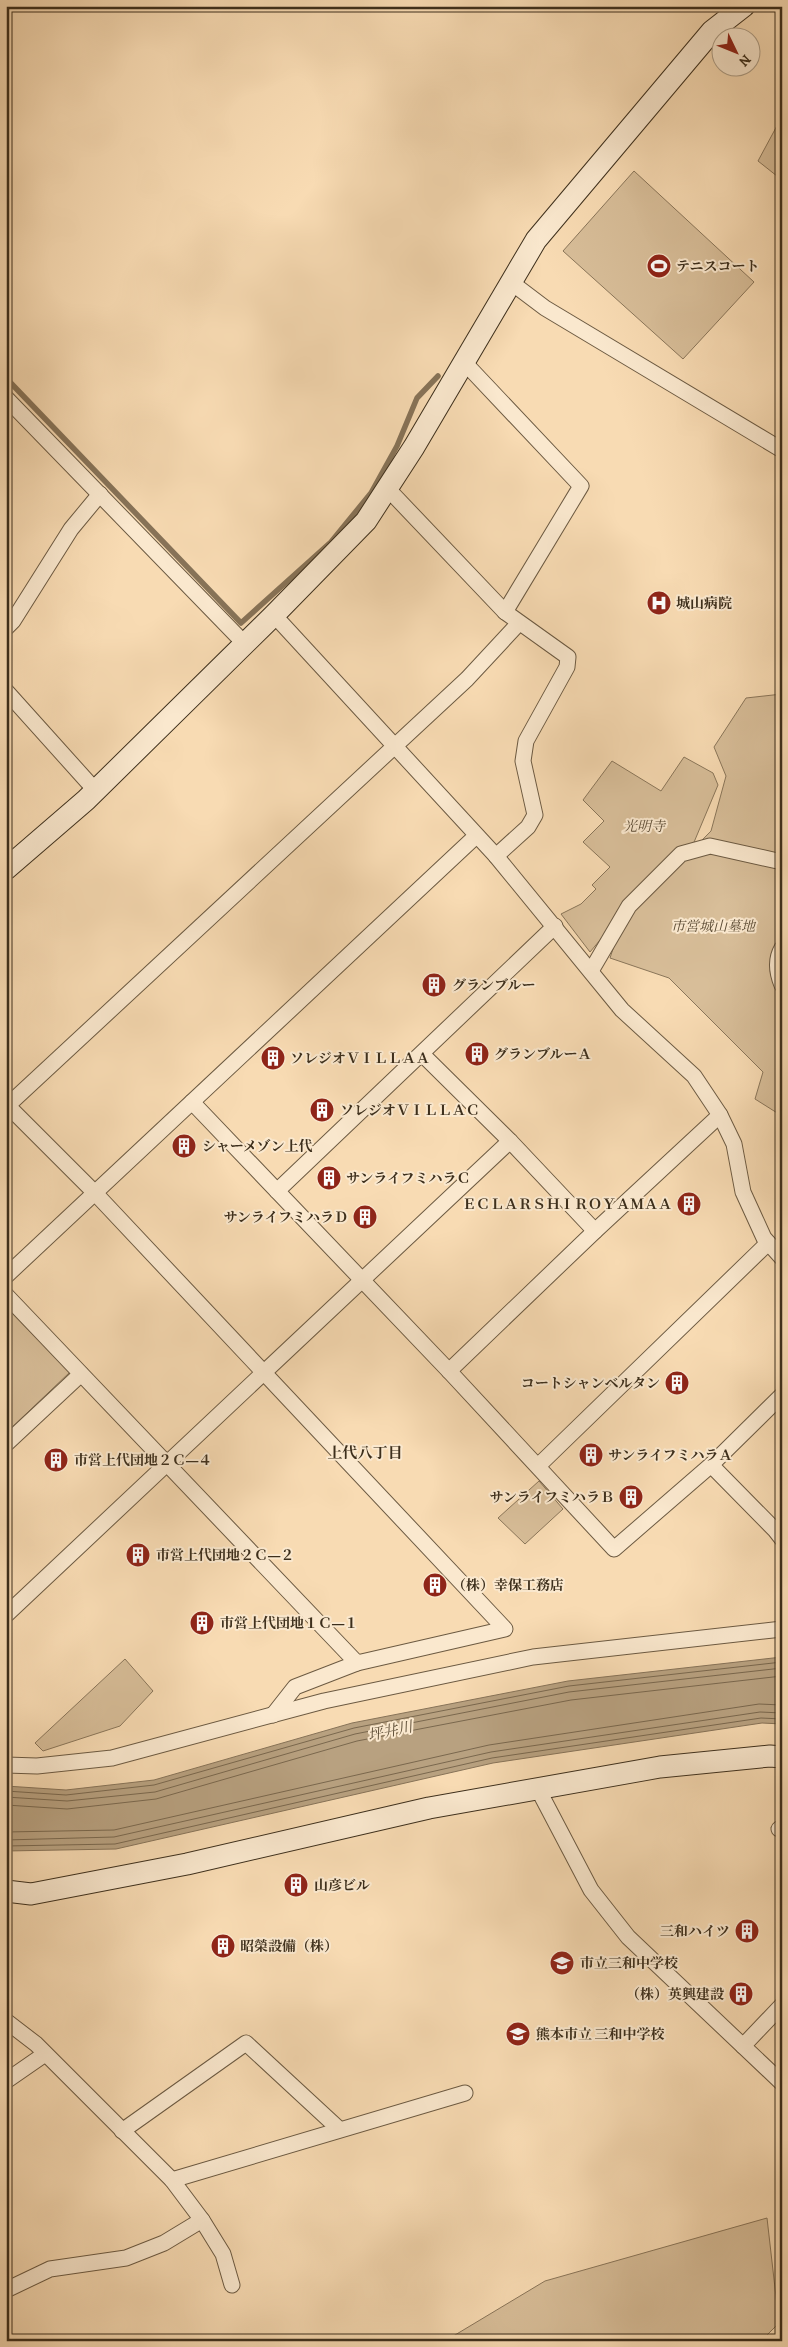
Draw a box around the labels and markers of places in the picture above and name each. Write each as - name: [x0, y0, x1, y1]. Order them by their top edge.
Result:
- sports icon: テニスコート: [646, 253, 672, 279]
- place label: テニスコート: [676, 257, 759, 276]
- hospital icon: 城山病院: [646, 590, 672, 616]
- place label: 城山病院: [676, 594, 732, 613]
- building icon: グランブルー: [421, 972, 447, 998]
- place label: グランブルー: [452, 976, 535, 995]
- building icon: グランブルーＡ: [464, 1041, 490, 1067]
- building icon: ソレジオＶＩＬＬＡＡ: [260, 1045, 286, 1071]
- place label: グランブルーＡ: [494, 1045, 591, 1064]
- place label: ソレジオＶＩＬＬＡＡ: [290, 1049, 430, 1068]
- building icon: ソレジオＶＩＬＬＡＣ: [309, 1097, 335, 1123]
- place label: ソレジオＶＩＬＬＡＣ: [340, 1101, 480, 1120]
- building icon: シャーメゾン上代: [171, 1133, 197, 1159]
- place label: シャーメゾン上代: [202, 1137, 313, 1156]
- building icon: サンライフミハラＣ: [316, 1165, 342, 1191]
- place label: サンライフミハラＣ: [346, 1169, 470, 1188]
- building icon: ＥＣＬＡＲＳＨＩＲＯＹＡＭＡＡ: [676, 1191, 702, 1217]
- place label: ＥＣＬＡＲＳＨＩＲＯＹＡＭＡＡ: [462, 1195, 672, 1214]
- building icon: サンライフミハラＤ: [352, 1204, 378, 1230]
- place label: サンライフミハラＤ: [224, 1208, 348, 1227]
- building icon: コートシャンベルタン: [664, 1370, 690, 1396]
- place label: コートシャンベルタン: [521, 1374, 660, 1393]
- building icon: サンライフミハラＡ: [578, 1442, 604, 1468]
- place label: サンライフミハラＡ: [608, 1446, 732, 1465]
- building icon: 市営上代団地２Ｃ―４: [43, 1447, 69, 1473]
- place label: 市営上代団地２Ｃ―４: [74, 1451, 212, 1470]
- building icon: サンライフミハラＢ: [618, 1484, 644, 1510]
- place label: サンライフミハラＢ: [490, 1488, 614, 1507]
- building icon: 市営上代団地２Ｃ―２: [125, 1542, 151, 1568]
- place label: 市営上代団地２Ｃ―２: [156, 1546, 294, 1565]
- building icon: （株）幸保工務店: [422, 1572, 448, 1598]
- place label: （株）幸保工務店: [452, 1576, 564, 1595]
- building icon: 市営上代団地１Ｃ―１: [189, 1610, 215, 1636]
- place label: 市営上代団地１Ｃ―１: [220, 1614, 358, 1633]
- building icon: 山彦ビル: [283, 1872, 309, 1898]
- place label: 山彦ビル: [314, 1876, 370, 1895]
- building icon: 三和ハイツ: [734, 1918, 760, 1944]
- place label: 三和ハイツ: [660, 1922, 730, 1941]
- building icon: 昭榮設備（株）: [210, 1933, 236, 1959]
- place label: 昭榮設備（株）: [240, 1937, 338, 1956]
- school or university icon: 市立三和中学校: [549, 1950, 575, 1976]
- place label: 市立三和中学校: [580, 1954, 678, 1973]
- building icon: （株）英興建設: [728, 1981, 754, 2007]
- place label: （株）英興建設: [626, 1985, 724, 2004]
- school or university icon: 熊本市立 三和中学校: [505, 2021, 531, 2047]
- place label: 熊本市立 三和中学校: [536, 2025, 664, 2044]

